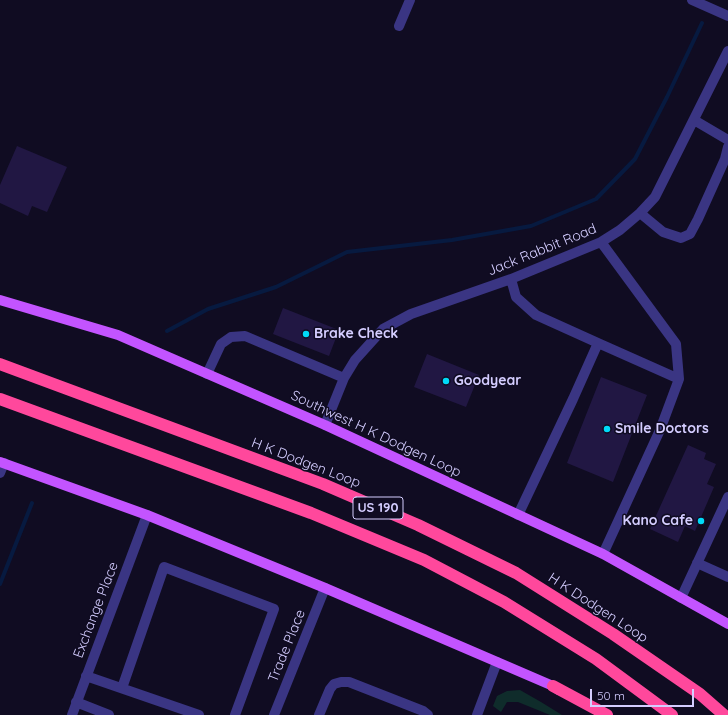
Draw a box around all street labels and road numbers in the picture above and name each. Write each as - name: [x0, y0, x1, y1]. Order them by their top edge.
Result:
- street label: Jack Rabbit Road: [485, 220, 599, 280]
- street label: Southwest H K Dodgen Loop: [288, 387, 464, 481]
- street label: H K Dodgen Loop: [249, 434, 363, 492]
- road number: US 190: [353, 497, 403, 519]
- street label: Exchange Place: [70, 559, 122, 661]
- street label: H K Dodgen Loop: [545, 570, 651, 646]
- street label: Trade Place: [265, 607, 309, 685]

